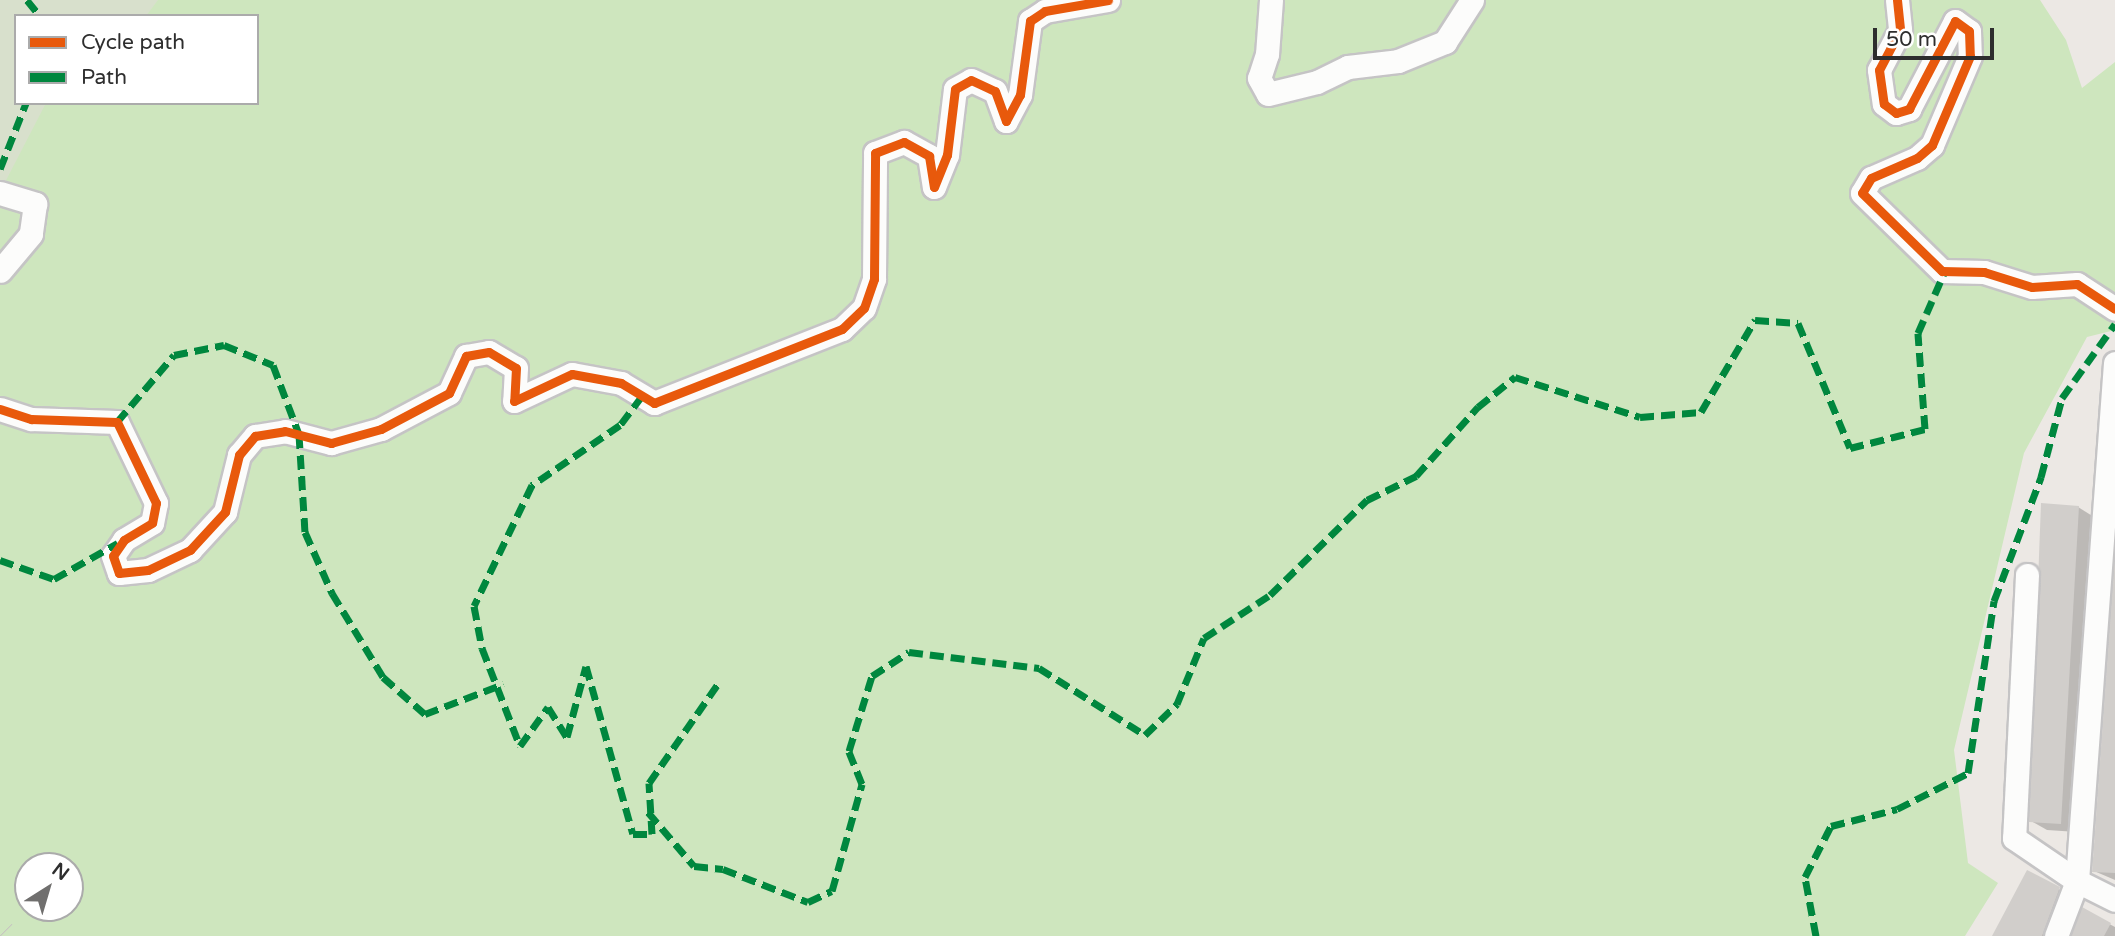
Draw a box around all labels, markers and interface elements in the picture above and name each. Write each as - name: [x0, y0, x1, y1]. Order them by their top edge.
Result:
- legend: [14, 14, 259, 105]
- scale bar: [1877, 14, 1998, 58]
- text: 50 m: [1886, 27, 1937, 52]
- text: Cycle path: [81, 30, 185, 55]
- text: Path: [81, 65, 127, 90]
- north arrow: [14, 852, 84, 922]
- text: N: [48, 858, 73, 885]

